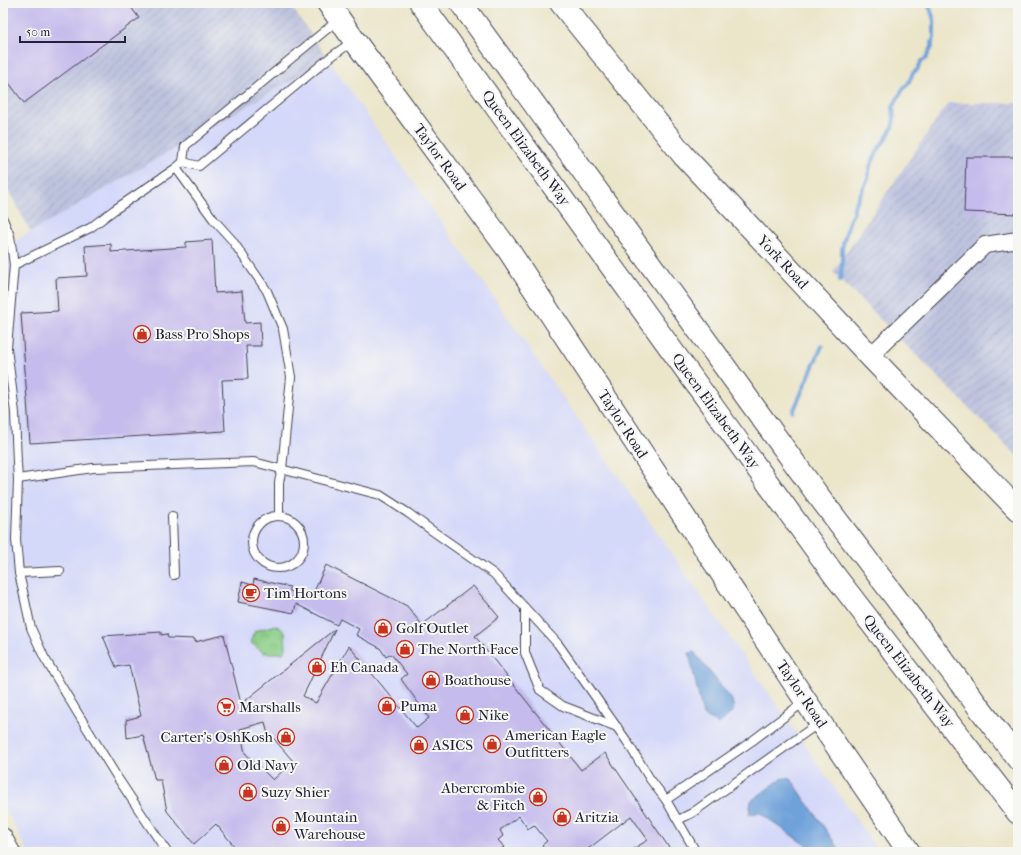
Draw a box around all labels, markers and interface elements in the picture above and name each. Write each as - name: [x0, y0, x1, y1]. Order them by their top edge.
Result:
- scale bar: [20, 18, 125, 44]
- text: 50 m: [26, 25, 50, 39]
- street label: Queen Elizabeth Way: [478, 87, 575, 210]
- street label: Taylor Road: [410, 120, 471, 195]
- street label: York Road: [753, 231, 813, 293]
- shop icon: Bass Pro Shops: [132, 324, 152, 344]
- place label: Bass Pro Shops: [155, 325, 250, 343]
- street label: Queen Elizabeth Way: [668, 350, 765, 473]
- street label: Taylor Road: [594, 386, 652, 462]
- cafe icon: Tim Hortons: [241, 583, 261, 603]
- place label: Tim Hortons: [264, 584, 347, 602]
- street label: Queen Elizabeth Way: [859, 611, 959, 732]
- shop icon: Golf Outlet: [373, 618, 393, 638]
- place label: Golf Outlet: [396, 619, 470, 637]
- shop icon: The North Face: [395, 639, 415, 659]
- place label: The North Face: [418, 640, 519, 658]
- shop icon: Eh Canada: [307, 657, 327, 677]
- street label: Taylor Road: [773, 657, 832, 732]
- place label: Eh Canada: [330, 658, 400, 676]
- shop icon: Boathouse: [421, 670, 441, 690]
- place label: Boathouse: [444, 671, 512, 689]
- shop icon: Puma: [377, 696, 397, 716]
- supermarket icon: Marshalls: [216, 697, 236, 717]
- place label: Puma: [400, 697, 438, 715]
- place label: Marshalls: [239, 698, 301, 716]
- shop icon: Nike: [455, 705, 475, 725]
- place label: Nike: [478, 706, 509, 724]
- place label: American Eagle Outfitters: [504, 726, 607, 761]
- shop icon: Carter's OshKosh: [276, 727, 296, 747]
- place label: Carter's OshKosh: [161, 728, 274, 746]
- shop icon: American Eagle Outfitters: [482, 734, 502, 754]
- shop icon: ASICS: [409, 735, 429, 755]
- place label: ASICS: [431, 736, 473, 754]
- shop icon: Old Navy: [214, 755, 234, 775]
- place label: Old Navy: [237, 756, 299, 774]
- place label: Abercrombie & Fitch: [440, 779, 526, 814]
- shop icon: Suzy Shier: [238, 782, 258, 802]
- place label: Suzy Shier: [261, 783, 330, 801]
- shop icon: Abercrombie & Fitch: [528, 787, 548, 807]
- shop icon: Aritzia: [552, 807, 572, 827]
- place label: Mountain Warehouse: [293, 808, 366, 843]
- place label: Aritzia: [574, 808, 620, 826]
- shop icon: Mountain Warehouse: [271, 816, 291, 836]

